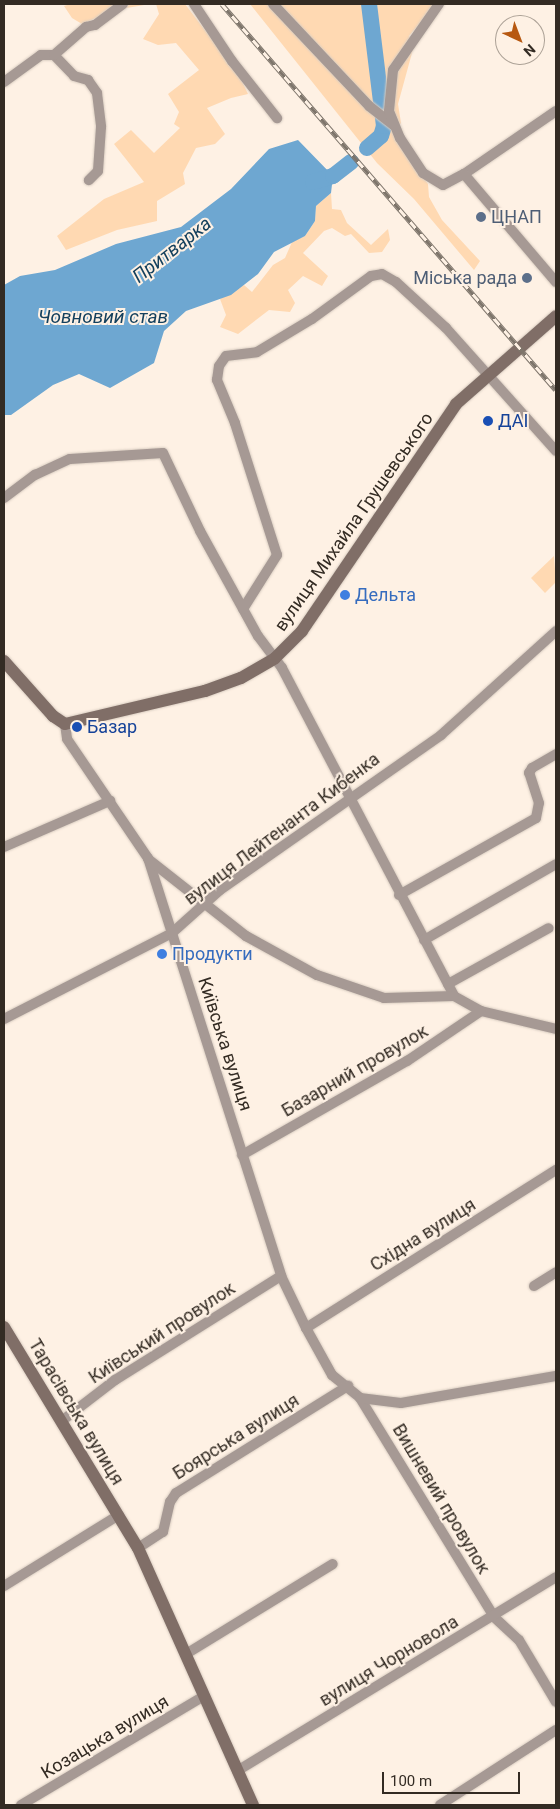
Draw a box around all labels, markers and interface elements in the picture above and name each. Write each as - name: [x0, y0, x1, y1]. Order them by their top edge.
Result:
- north arrow: [495, 15, 545, 65]
- text: N: [520, 41, 539, 59]
- place label: ЦНАП: [491, 206, 542, 228]
- marker: ЦНАП: [475, 211, 487, 223]
- water label: Притварка: [128, 212, 216, 288]
- place label: Міська рада: [413, 267, 517, 289]
- marker: Міська рада: [521, 272, 533, 284]
- water label: Човновий став: [38, 306, 168, 328]
- street label: вулиця Михайла Грушевського: [270, 409, 438, 635]
- place label: ДАІ: [498, 410, 528, 432]
- marker: ДАІ: [482, 415, 494, 427]
- place label: Дельта: [355, 584, 416, 606]
- marker: Дельта: [339, 589, 351, 601]
- place label: Базар: [87, 716, 137, 738]
- marker: Базар: [71, 721, 83, 733]
- street label: вулиця Лейтенанта Кибенка: [180, 748, 384, 910]
- place label: Продукти: [172, 943, 253, 965]
- marker: Продукти: [156, 948, 168, 960]
- street label: Київська вулиця: [193, 974, 257, 1114]
- street label: Базарний провулок: [278, 1020, 432, 1122]
- street label: Східна вулиця: [366, 1194, 480, 1276]
- street label: Київський провулок: [85, 1278, 239, 1388]
- street label: Тарасівська вулиця: [24, 1335, 128, 1489]
- street label: Боярська вулиця: [169, 1390, 303, 1484]
- street label: Вишневий провулок: [388, 1420, 494, 1578]
- street label: вулиця Чорновола: [316, 1611, 462, 1711]
- street label: Козацька вулиця: [37, 1690, 173, 1784]
- scale bar: [385, 1762, 522, 1794]
- text: 100 m: [390, 1772, 432, 1790]

